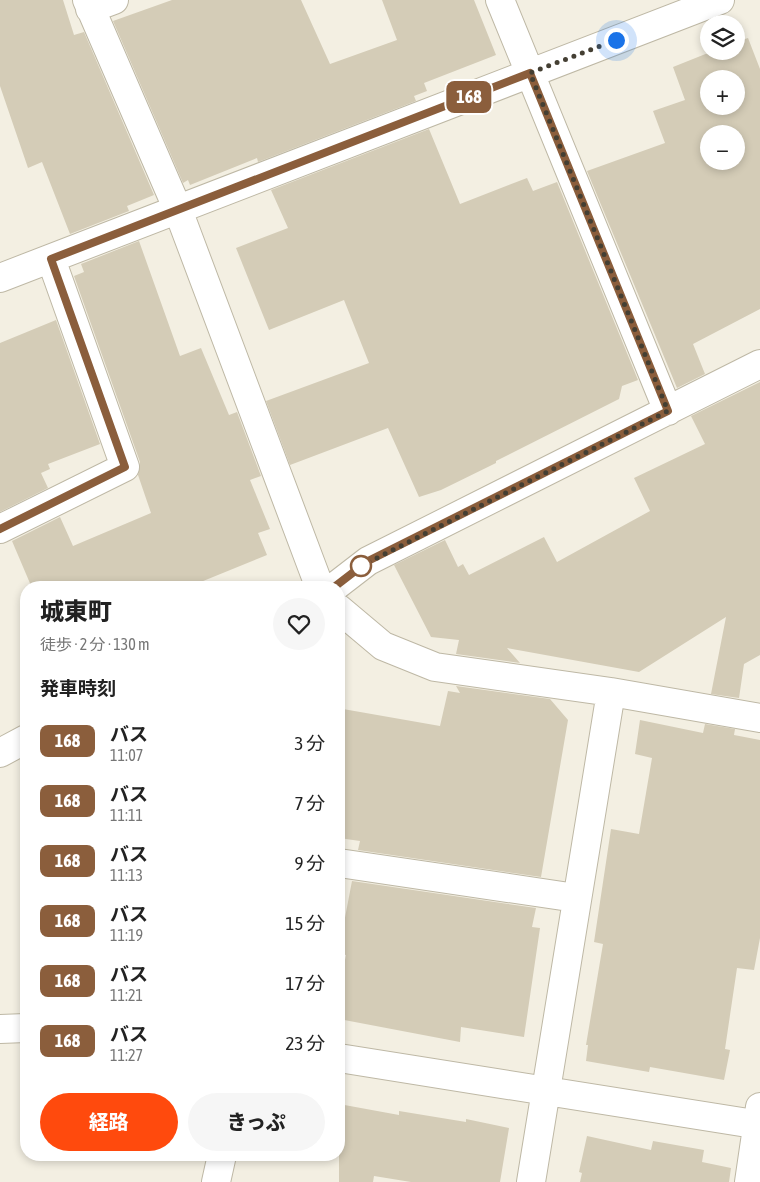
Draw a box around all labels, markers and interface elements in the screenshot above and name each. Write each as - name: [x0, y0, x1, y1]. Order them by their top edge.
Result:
- map controls: [700, 15, 745, 170]
- button: layers: [700, 15, 745, 60]
- your location: [604, 28, 629, 53]
- button: +: [700, 70, 745, 115]
- line badge: 168: [440, 81, 498, 113]
- text: 168: [456, 86, 482, 107]
- button: −: [700, 125, 745, 170]
- unlabelled marker: [350, 555, 372, 577]
- text: 城東町: [40, 598, 112, 625]
- button: heart: [273, 598, 325, 650]
- text: 徒歩 · 2 分 · 130 m: [40, 635, 150, 653]
- text: 発車時刻: [40, 677, 116, 699]
- text: バス: [110, 723, 148, 745]
- text: 168: [55, 730, 80, 751]
- text: 3 分: [294, 732, 325, 754]
- text: 11:07: [110, 746, 143, 764]
- text: バス: [110, 783, 148, 805]
- text: 168: [55, 790, 80, 811]
- text: 7 分: [294, 792, 325, 814]
- text: 11:11: [110, 806, 143, 824]
- text: バス: [110, 843, 148, 865]
- text: 168: [55, 850, 80, 871]
- text: 9 分: [294, 852, 325, 874]
- text: 11:13: [110, 866, 143, 884]
- text: バス: [110, 903, 148, 925]
- text: 168: [55, 910, 80, 931]
- text: 15 分: [286, 912, 325, 934]
- text: 11:19: [110, 926, 143, 944]
- text: バス: [110, 963, 148, 985]
- text: 168: [55, 970, 80, 991]
- text: 17 分: [286, 972, 325, 994]
- text: 11:21: [110, 986, 143, 1004]
- text: バス: [110, 1023, 148, 1045]
- text: 168: [55, 1030, 80, 1051]
- text: 23 分: [286, 1032, 325, 1054]
- text: 11:27: [110, 1046, 143, 1064]
- button: 経路: [40, 1093, 178, 1151]
- button: きっぷ: [188, 1093, 325, 1151]

